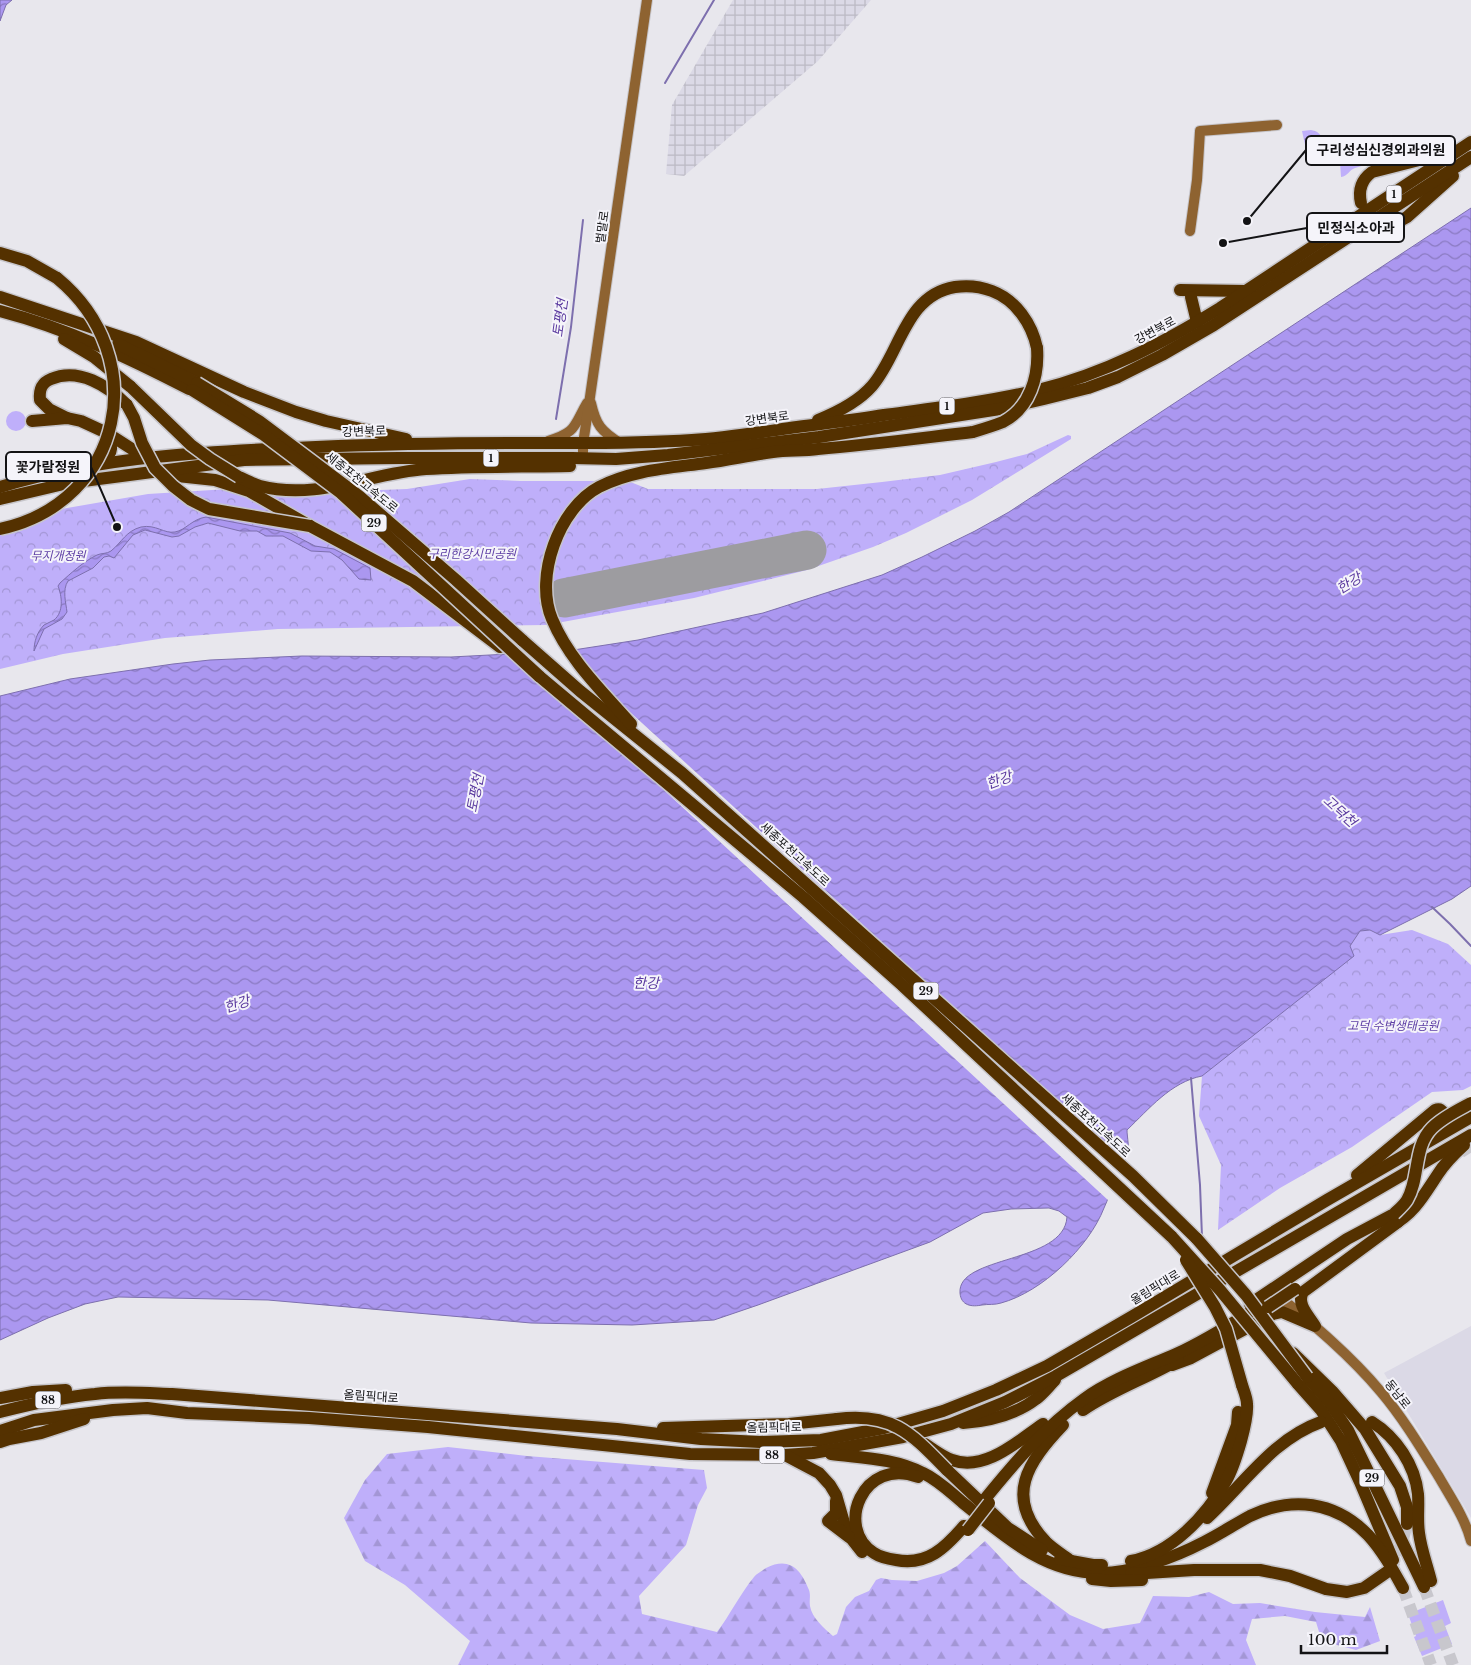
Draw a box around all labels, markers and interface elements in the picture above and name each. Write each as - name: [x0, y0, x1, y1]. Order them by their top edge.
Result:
- callout: 구리성심신경외과의원: [1306, 136, 1455, 165]
- text: 구리성심신경외과의원: [1317, 141, 1445, 159]
- road number: 1: [1386, 185, 1402, 202]
- street label: 벌말로: [592, 210, 612, 244]
- callout: 민정식소아과: [1307, 213, 1404, 242]
- text: 민정식소아과: [1317, 219, 1395, 237]
- water label: 토평천: [548, 297, 572, 338]
- street label: 강변북로: [1132, 313, 1178, 347]
- road number: 1: [940, 398, 954, 414]
- street label: 강변북로: [744, 407, 790, 429]
- street label: 강변북로: [342, 423, 386, 439]
- street label: 세종포천고속도로: [323, 448, 401, 516]
- road number: 1: [484, 449, 498, 466]
- callout: 꽃가람정원: [6, 452, 91, 481]
- text: 꽃가람정원: [16, 458, 80, 476]
- road number: 29: [362, 514, 386, 532]
- park label: 구리한강시민공원: [428, 546, 517, 561]
- park label: 무지개정원: [30, 548, 87, 563]
- water label: 한강: [1333, 568, 1366, 597]
- water label: 한강: [984, 766, 1016, 793]
- water label: 토평천: [462, 771, 488, 814]
- water label: 고덕천: [1320, 791, 1361, 831]
- street label: 세종포천고속도로: [757, 819, 833, 889]
- water label: 한강: [633, 974, 661, 992]
- road number: 29: [914, 982, 938, 999]
- water label: 한강: [222, 991, 254, 1017]
- park label: 고덕 수변생태공원: [1347, 1018, 1440, 1033]
- street label: 세종포천고속도로: [1058, 1090, 1134, 1160]
- street label: 올림픽대로: [1127, 1266, 1183, 1308]
- street label: 동남로: [1382, 1376, 1414, 1412]
- street label: 올림픽대로: [343, 1387, 399, 1405]
- road number: 88: [36, 1392, 60, 1408]
- street label: 올림픽대로: [746, 1419, 802, 1435]
- road number: 88: [760, 1446, 784, 1464]
- road number: 29: [1360, 1470, 1384, 1486]
- scale bar: [1301, 1622, 1387, 1654]
- text: 100 m: [1308, 1630, 1357, 1649]

